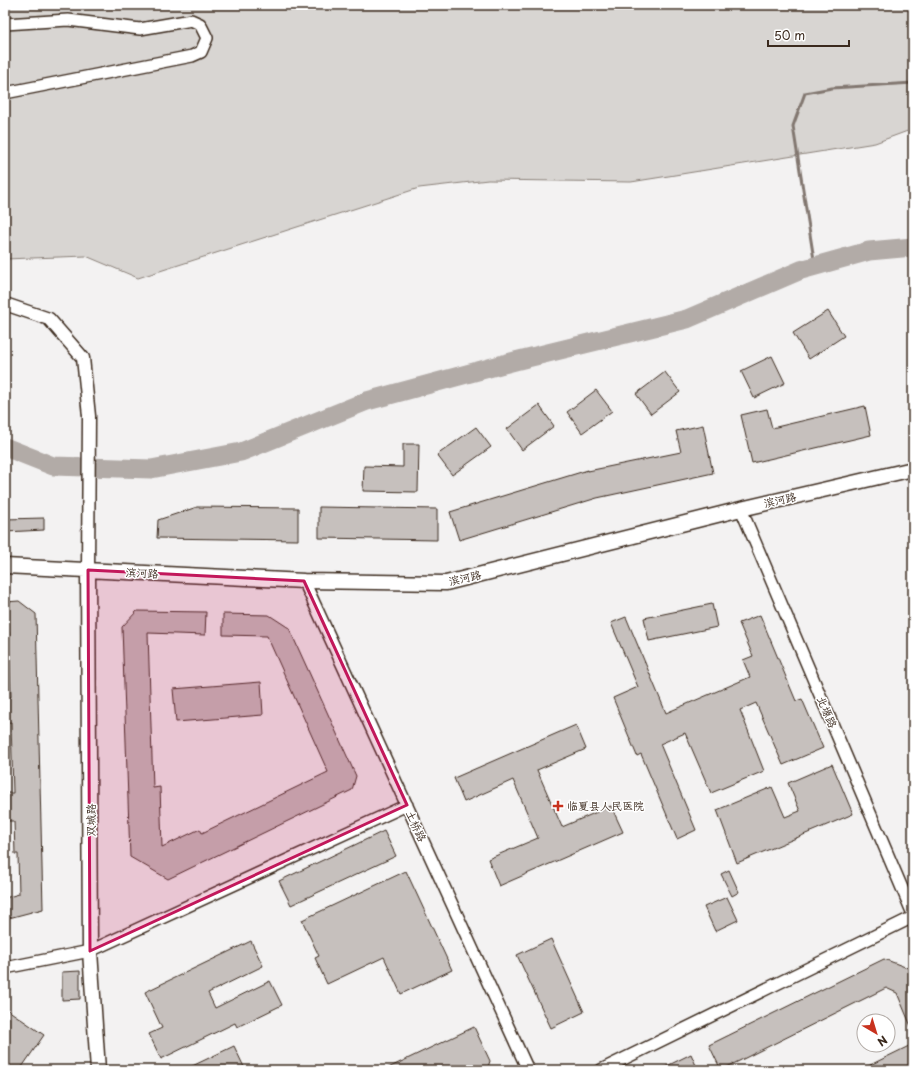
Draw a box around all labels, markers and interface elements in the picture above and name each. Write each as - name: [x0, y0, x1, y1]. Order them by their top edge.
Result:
- scale bar: [768, 22, 849, 48]
- text: 50 m: [774, 26, 805, 44]
- street label: 滨河路: [762, 488, 798, 512]
- street label: 滨河路: [125, 563, 159, 582]
- street label: 滨河路: [447, 566, 483, 590]
- street label: 北塬路: [813, 693, 842, 730]
- place label: 临夏县人民医院: [567, 797, 644, 814]
- marker: 临夏县人民医院: [552, 800, 564, 812]
- street label: 双城路: [82, 804, 99, 837]
- street label: 土桥路: [402, 807, 431, 844]
- north arrow: [856, 1013, 896, 1053]
- text: N: [874, 1032, 891, 1051]

